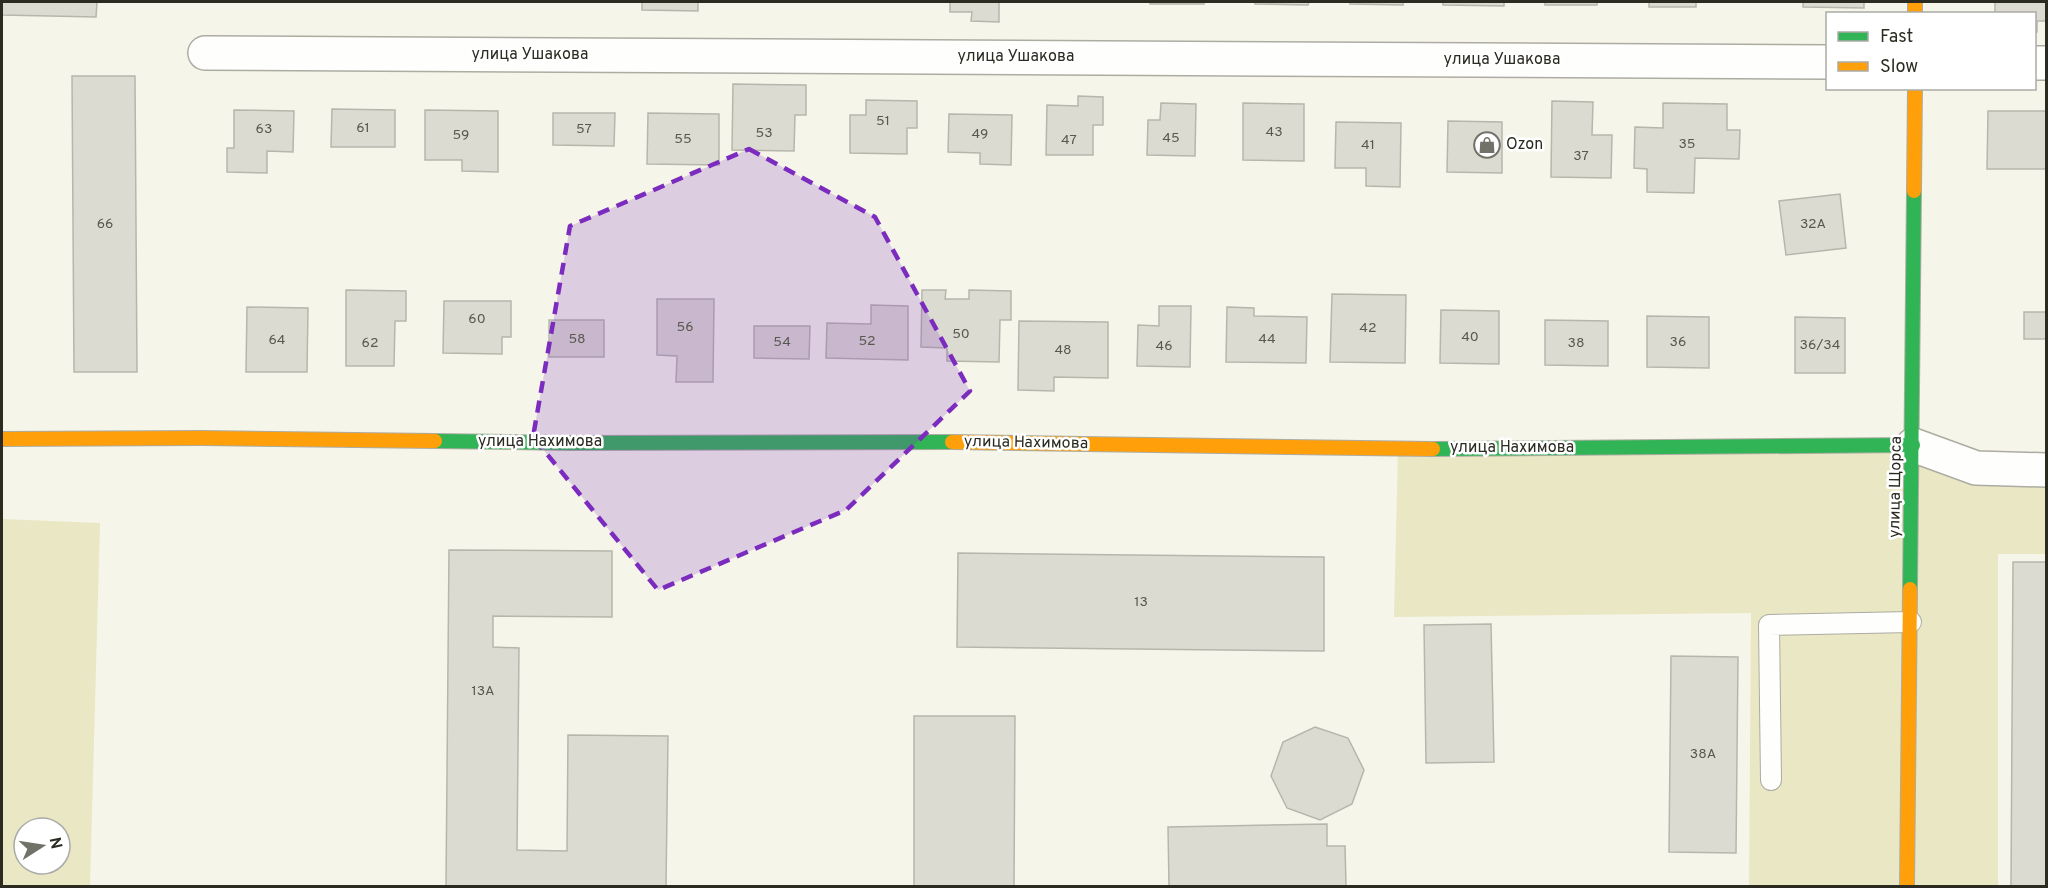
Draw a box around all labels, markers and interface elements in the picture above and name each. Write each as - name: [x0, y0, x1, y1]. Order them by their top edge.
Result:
- legend: [1826, 12, 2036, 90]
- text: Fast: [1880, 26, 1913, 49]
- street label: улица Ушакова: [472, 45, 588, 65]
- street label: улица Ушакова: [958, 47, 1074, 67]
- street label: улица Ушакова: [1444, 50, 1560, 70]
- text: Slow: [1880, 56, 1918, 79]
- house number: 51: [876, 113, 890, 130]
- house number: 61: [356, 120, 370, 137]
- house number: 63: [256, 121, 272, 138]
- house number: 57: [576, 121, 592, 138]
- house number: 43: [1265, 124, 1283, 141]
- house number: 53: [755, 125, 773, 142]
- house number: 49: [972, 126, 988, 143]
- house number: 59: [453, 127, 469, 144]
- house number: 45: [1162, 130, 1180, 147]
- shop icon: Ozon: [1472, 130, 1502, 160]
- house number: 55: [674, 131, 692, 148]
- house number: 47: [1061, 132, 1077, 149]
- place label: Ozon: [1506, 135, 1543, 155]
- house number: 35: [1678, 136, 1696, 153]
- house number: 41: [1361, 137, 1375, 154]
- house number: 37: [1573, 148, 1589, 165]
- house number: 66: [97, 216, 113, 233]
- house number: 32А: [1800, 216, 1826, 233]
- house number: 60: [468, 311, 486, 328]
- house number: 56: [676, 319, 694, 336]
- house number: 42: [1359, 320, 1377, 337]
- house number: 50: [952, 326, 970, 343]
- house number: 40: [1461, 329, 1479, 346]
- house number: 58: [568, 331, 586, 348]
- house number: 44: [1258, 331, 1276, 348]
- house number: 64: [268, 332, 286, 349]
- house number: 52: [858, 333, 876, 350]
- house number: 54: [773, 334, 791, 351]
- house number: 36: [1670, 334, 1686, 351]
- house number: 62: [362, 335, 378, 352]
- house number: 38: [1568, 335, 1584, 352]
- house number: 36/34: [1800, 337, 1840, 354]
- house number: 46: [1155, 338, 1173, 355]
- house number: 48: [1054, 342, 1072, 359]
- street label: улица Нахимова: [478, 432, 602, 452]
- street label: улица Нахимова: [964, 432, 1088, 454]
- street label: улица Щорса: [1885, 436, 1907, 538]
- street label: улица Нахимова: [1450, 438, 1574, 458]
- house number: 13: [1134, 594, 1148, 611]
- house number: 13А: [471, 683, 495, 700]
- house number: 38А: [1690, 746, 1716, 763]
- north arrow: [12, 816, 72, 876]
- text: N: [44, 836, 66, 851]

